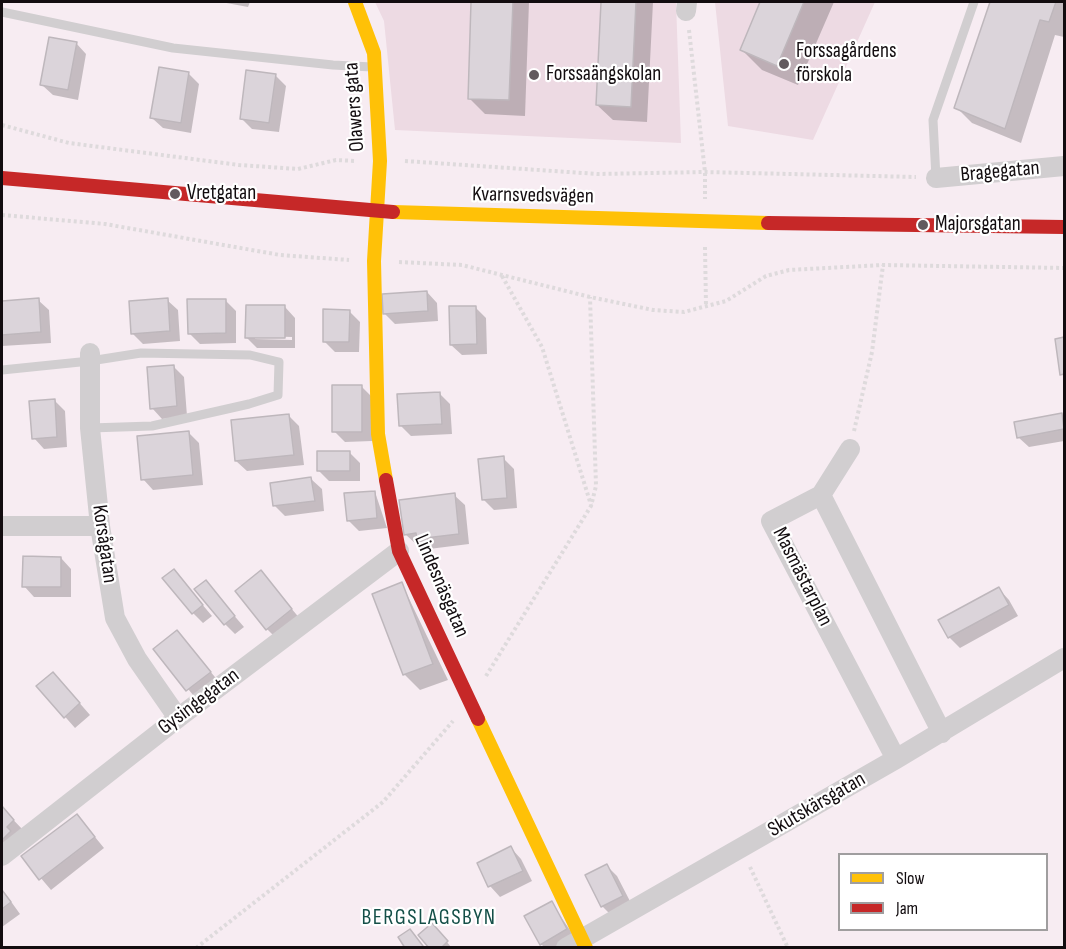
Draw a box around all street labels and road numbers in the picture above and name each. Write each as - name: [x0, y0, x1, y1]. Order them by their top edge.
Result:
- street label: Olawers gata: [339, 61, 371, 153]
- street label: Bragegatan: [959, 156, 1041, 188]
- street label: Kvarnsvedsvägen: [472, 182, 594, 210]
- street label: Korsågatan: [86, 503, 122, 585]
- street label: Masmästarplan: [766, 523, 838, 631]
- street label: Lindesnäsgatan: [408, 531, 474, 641]
- street label: Gysingegatan: [153, 663, 245, 741]
- street label: Skutskärsgatan: [764, 767, 870, 843]

